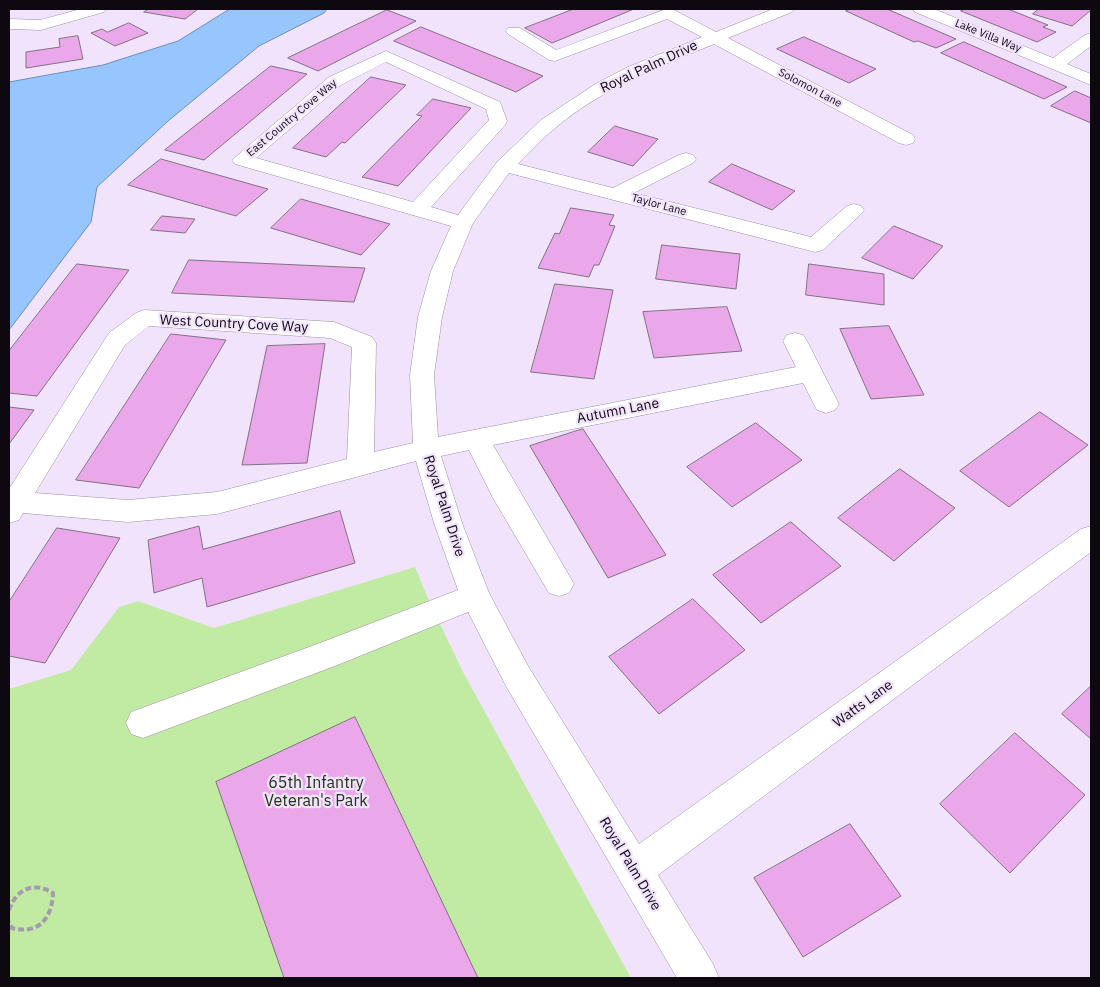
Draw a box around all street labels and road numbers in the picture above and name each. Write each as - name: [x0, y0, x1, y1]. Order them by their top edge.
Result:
- street label: Lake Villa Way: [953, 17, 1023, 55]
- street label: Royal Palm Drive: [598, 37, 700, 97]
- street label: Solomon Lane: [776, 66, 844, 110]
- street label: East Country Cove Way: [244, 76, 340, 160]
- street label: Taylor Lane: [630, 191, 688, 219]
- street label: West Country Cove Way: [159, 312, 309, 336]
- street label: Autumn Lane: [575, 395, 661, 427]
- street label: Royal Palm Drive: [420, 453, 468, 559]
- street label: Watts Lane: [830, 677, 896, 731]
- street label: Royal Palm Drive: [596, 814, 664, 914]

